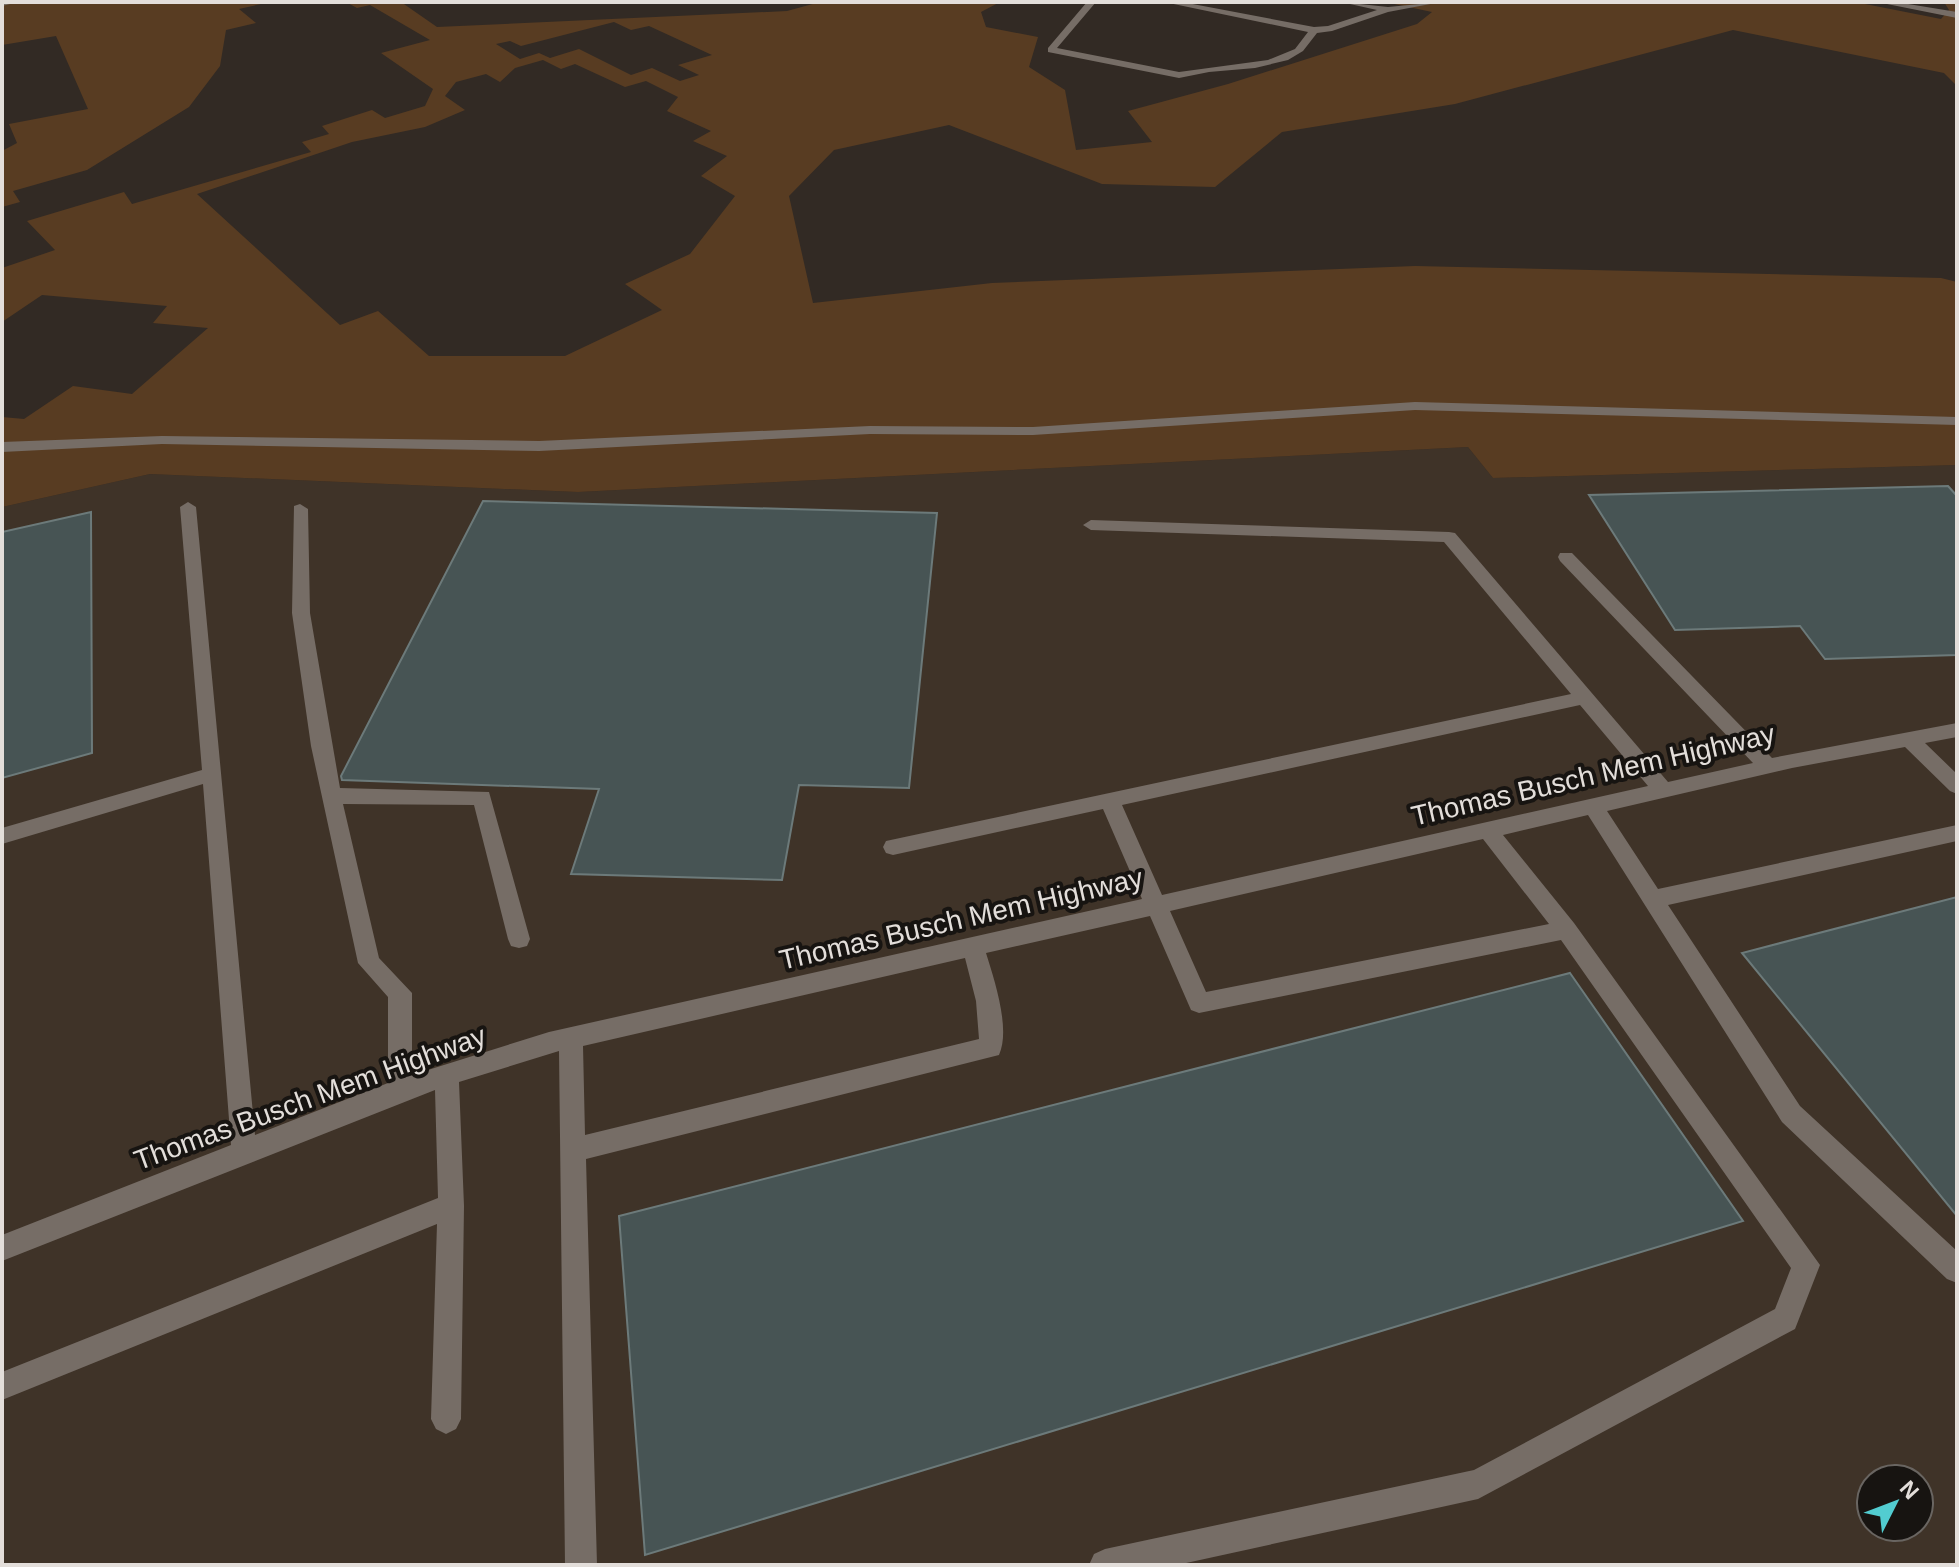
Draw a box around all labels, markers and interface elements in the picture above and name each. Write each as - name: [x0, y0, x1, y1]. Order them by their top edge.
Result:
- street label: Thomas Busch Mem Highway: [1408, 718, 1778, 832]
- street label: Thomas Busch Mem Highway: [776, 862, 1146, 976]
- street label: Thomas Busch Mem Highway: [130, 1020, 490, 1176]
- north arrow: [1855, 1463, 1935, 1543]
- text: N: [1895, 1476, 1924, 1504]

